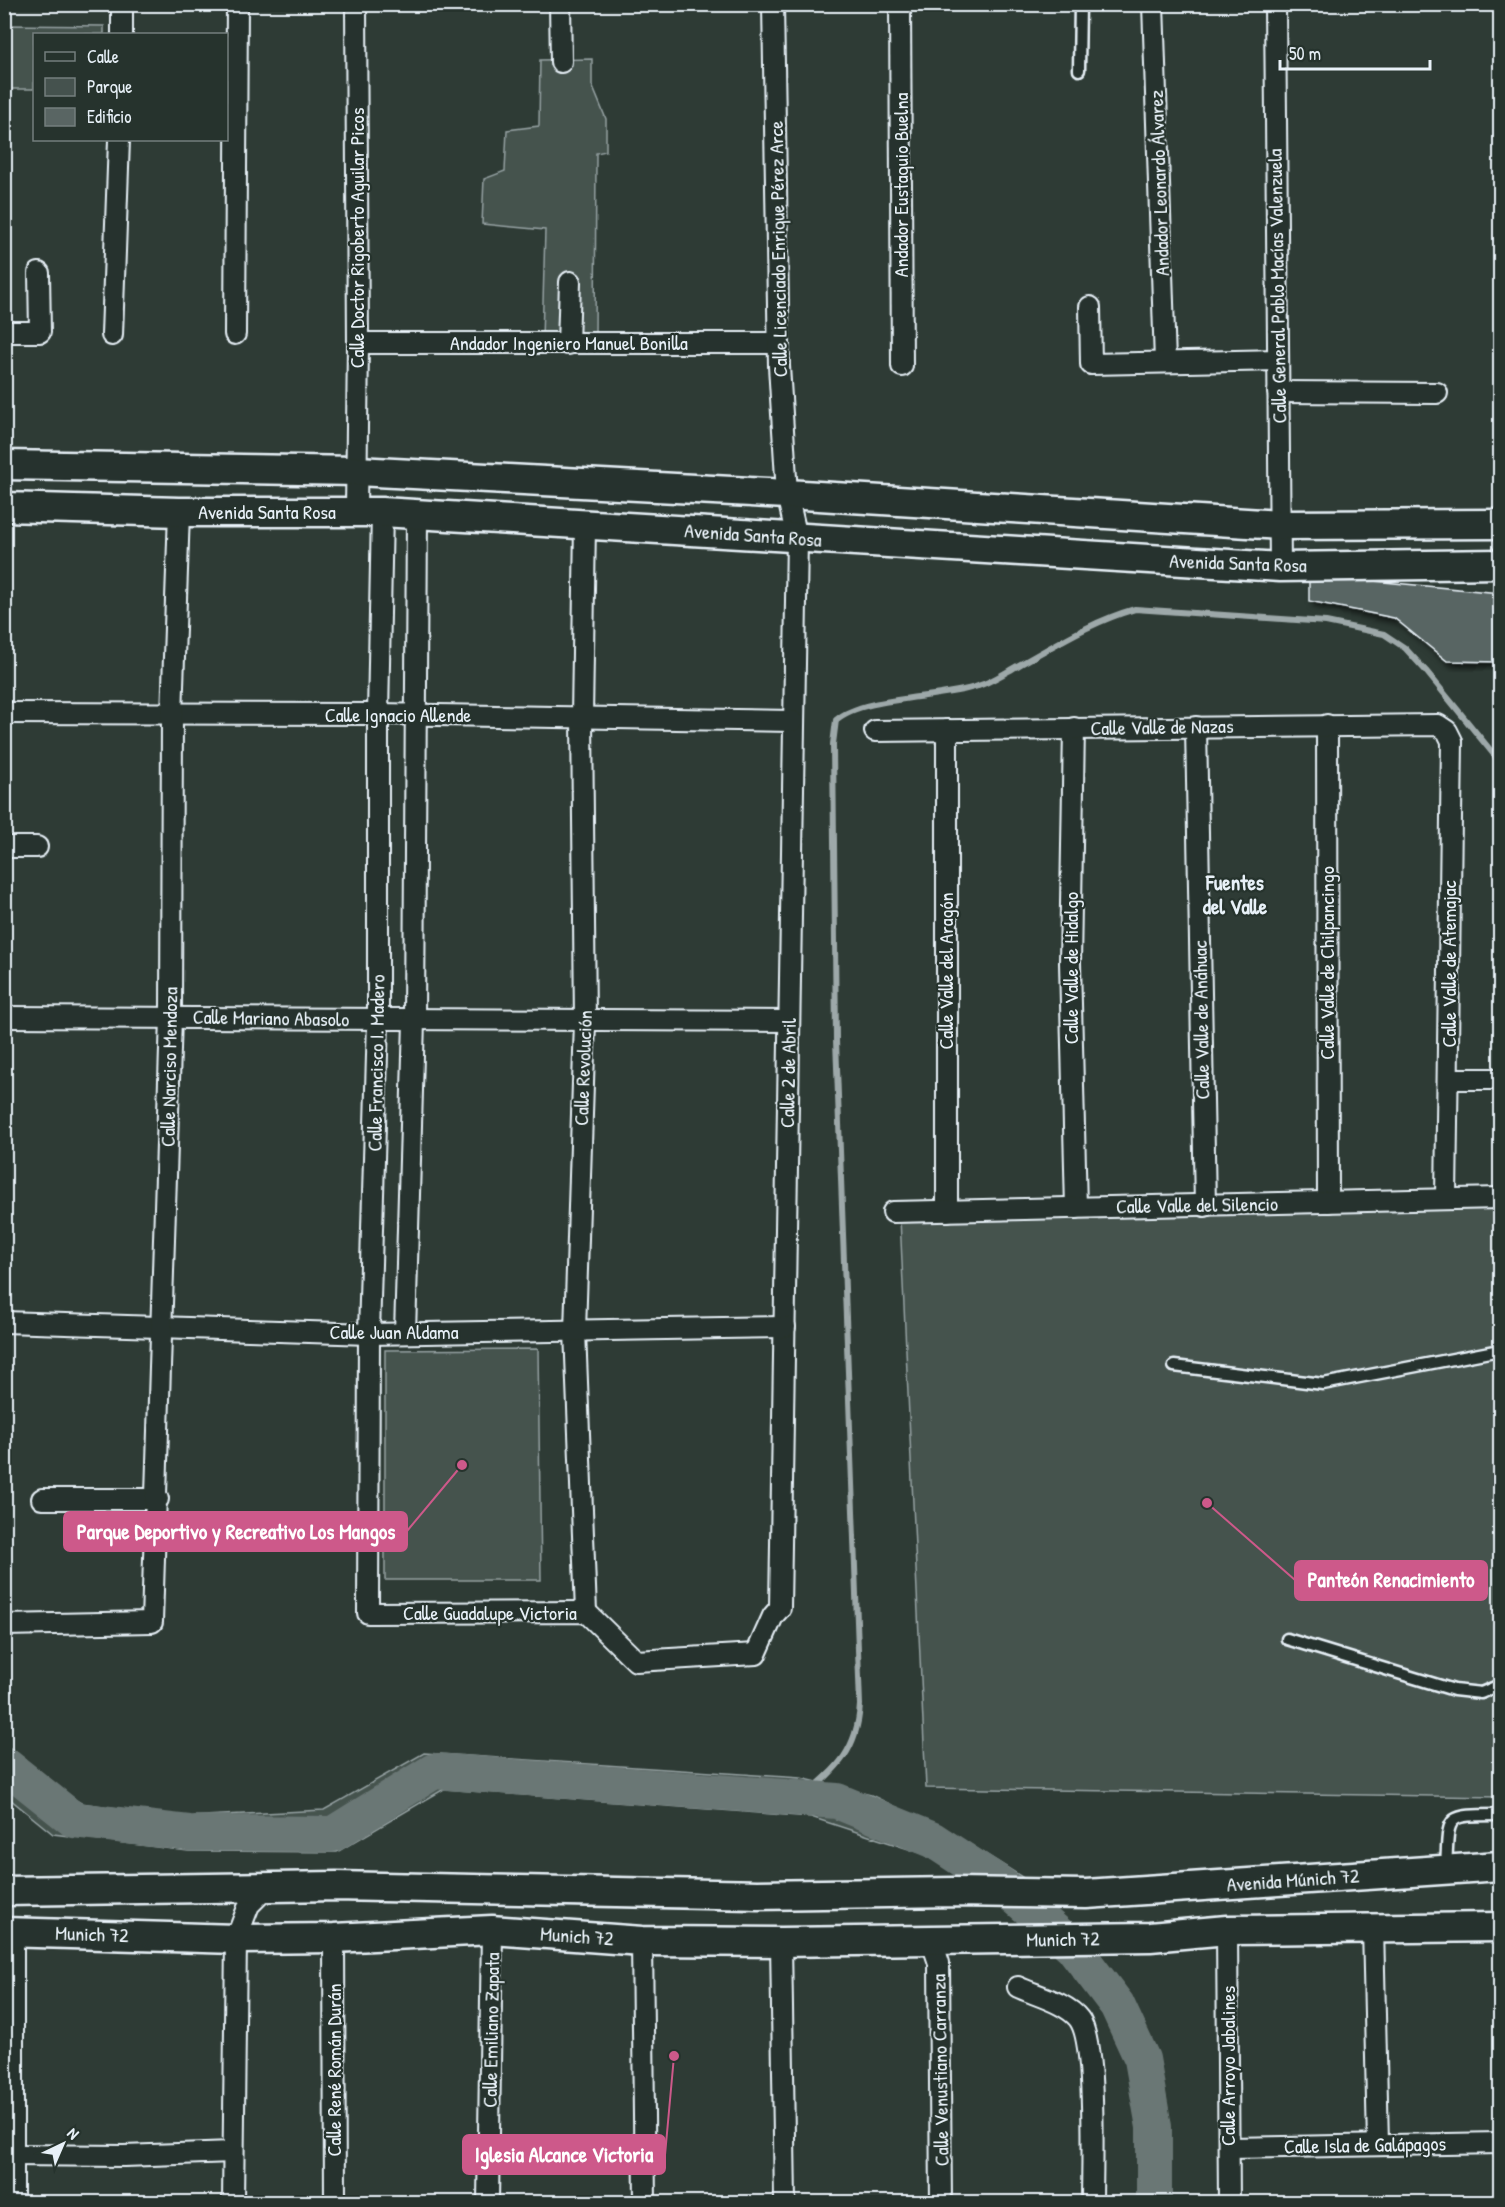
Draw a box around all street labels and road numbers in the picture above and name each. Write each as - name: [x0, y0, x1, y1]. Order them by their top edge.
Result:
- street label: Andador Leonardo Álvarez: [1142, 89, 1175, 277]
- street label: Andador Eustaquio Buelna: [887, 93, 914, 277]
- street label: Calle Doctor Rigoberto Aguilar Picos: [343, 107, 370, 368]
- street label: Calle Licenciado Enrique Pérez Arce: [762, 120, 793, 378]
- street label: Calle General Pablo Macías Valenzuela: [1261, 148, 1292, 424]
- street label: Andador Ingeniero Manuel Bonilla: [450, 329, 688, 356]
- street label: Avenida Santa Rosa: [198, 498, 336, 525]
- street label: Avenida Santa Rosa: [683, 516, 823, 553]
- street label: Avenida Santa Rosa: [1169, 547, 1307, 578]
- street label: Calle Ignacio Allende: [325, 701, 471, 728]
- street label: Calle Valle de Nazas: [1090, 712, 1234, 741]
- street label: Calle Valle de Chilpancingo: [1313, 866, 1340, 1060]
- street label: Calle Valle de Atemajac: [1435, 880, 1462, 1047]
- street label: Calle Valle del Aragón: [932, 892, 959, 1050]
- street label: Calle Valle de Hidalgo: [1057, 892, 1084, 1044]
- street label: Calle Valle de Anáhuac: [1186, 940, 1215, 1100]
- street label: Calle Francisco I. Madero: [360, 974, 391, 1152]
- street label: Calle Narciso Mendoza: [154, 987, 183, 1147]
- street label: Calle Mariano Abasolo: [193, 1003, 349, 1032]
- street label: Calle Revolución: [567, 1010, 598, 1126]
- street label: Calle 2 de Abril: [773, 1017, 802, 1128]
- street label: Calle Valle del Silencio: [1116, 1190, 1278, 1219]
- street label: Calle Juan Aldama: [329, 1318, 459, 1345]
- street label: Calle Guadalupe Victoria: [403, 1599, 577, 1626]
- street label: Avenida Múnich 72: [1226, 1861, 1361, 1898]
- street label: Munich 72: [55, 1919, 130, 1948]
- street label: Munich 72: [539, 1919, 615, 1952]
- street label: Munich 72: [1026, 1924, 1101, 1953]
- street label: Calle Emiliano Zapata: [476, 1952, 505, 2108]
- street label: Calle Venustiano Carranza: [924, 1973, 955, 2166]
- street label: Calle René Román Durán: [320, 1984, 347, 2156]
- street label: Calle Arroyo Jabalines: [1214, 1986, 1241, 2146]
- street label: Calle Isla de Galápagos: [1284, 2130, 1447, 2159]

